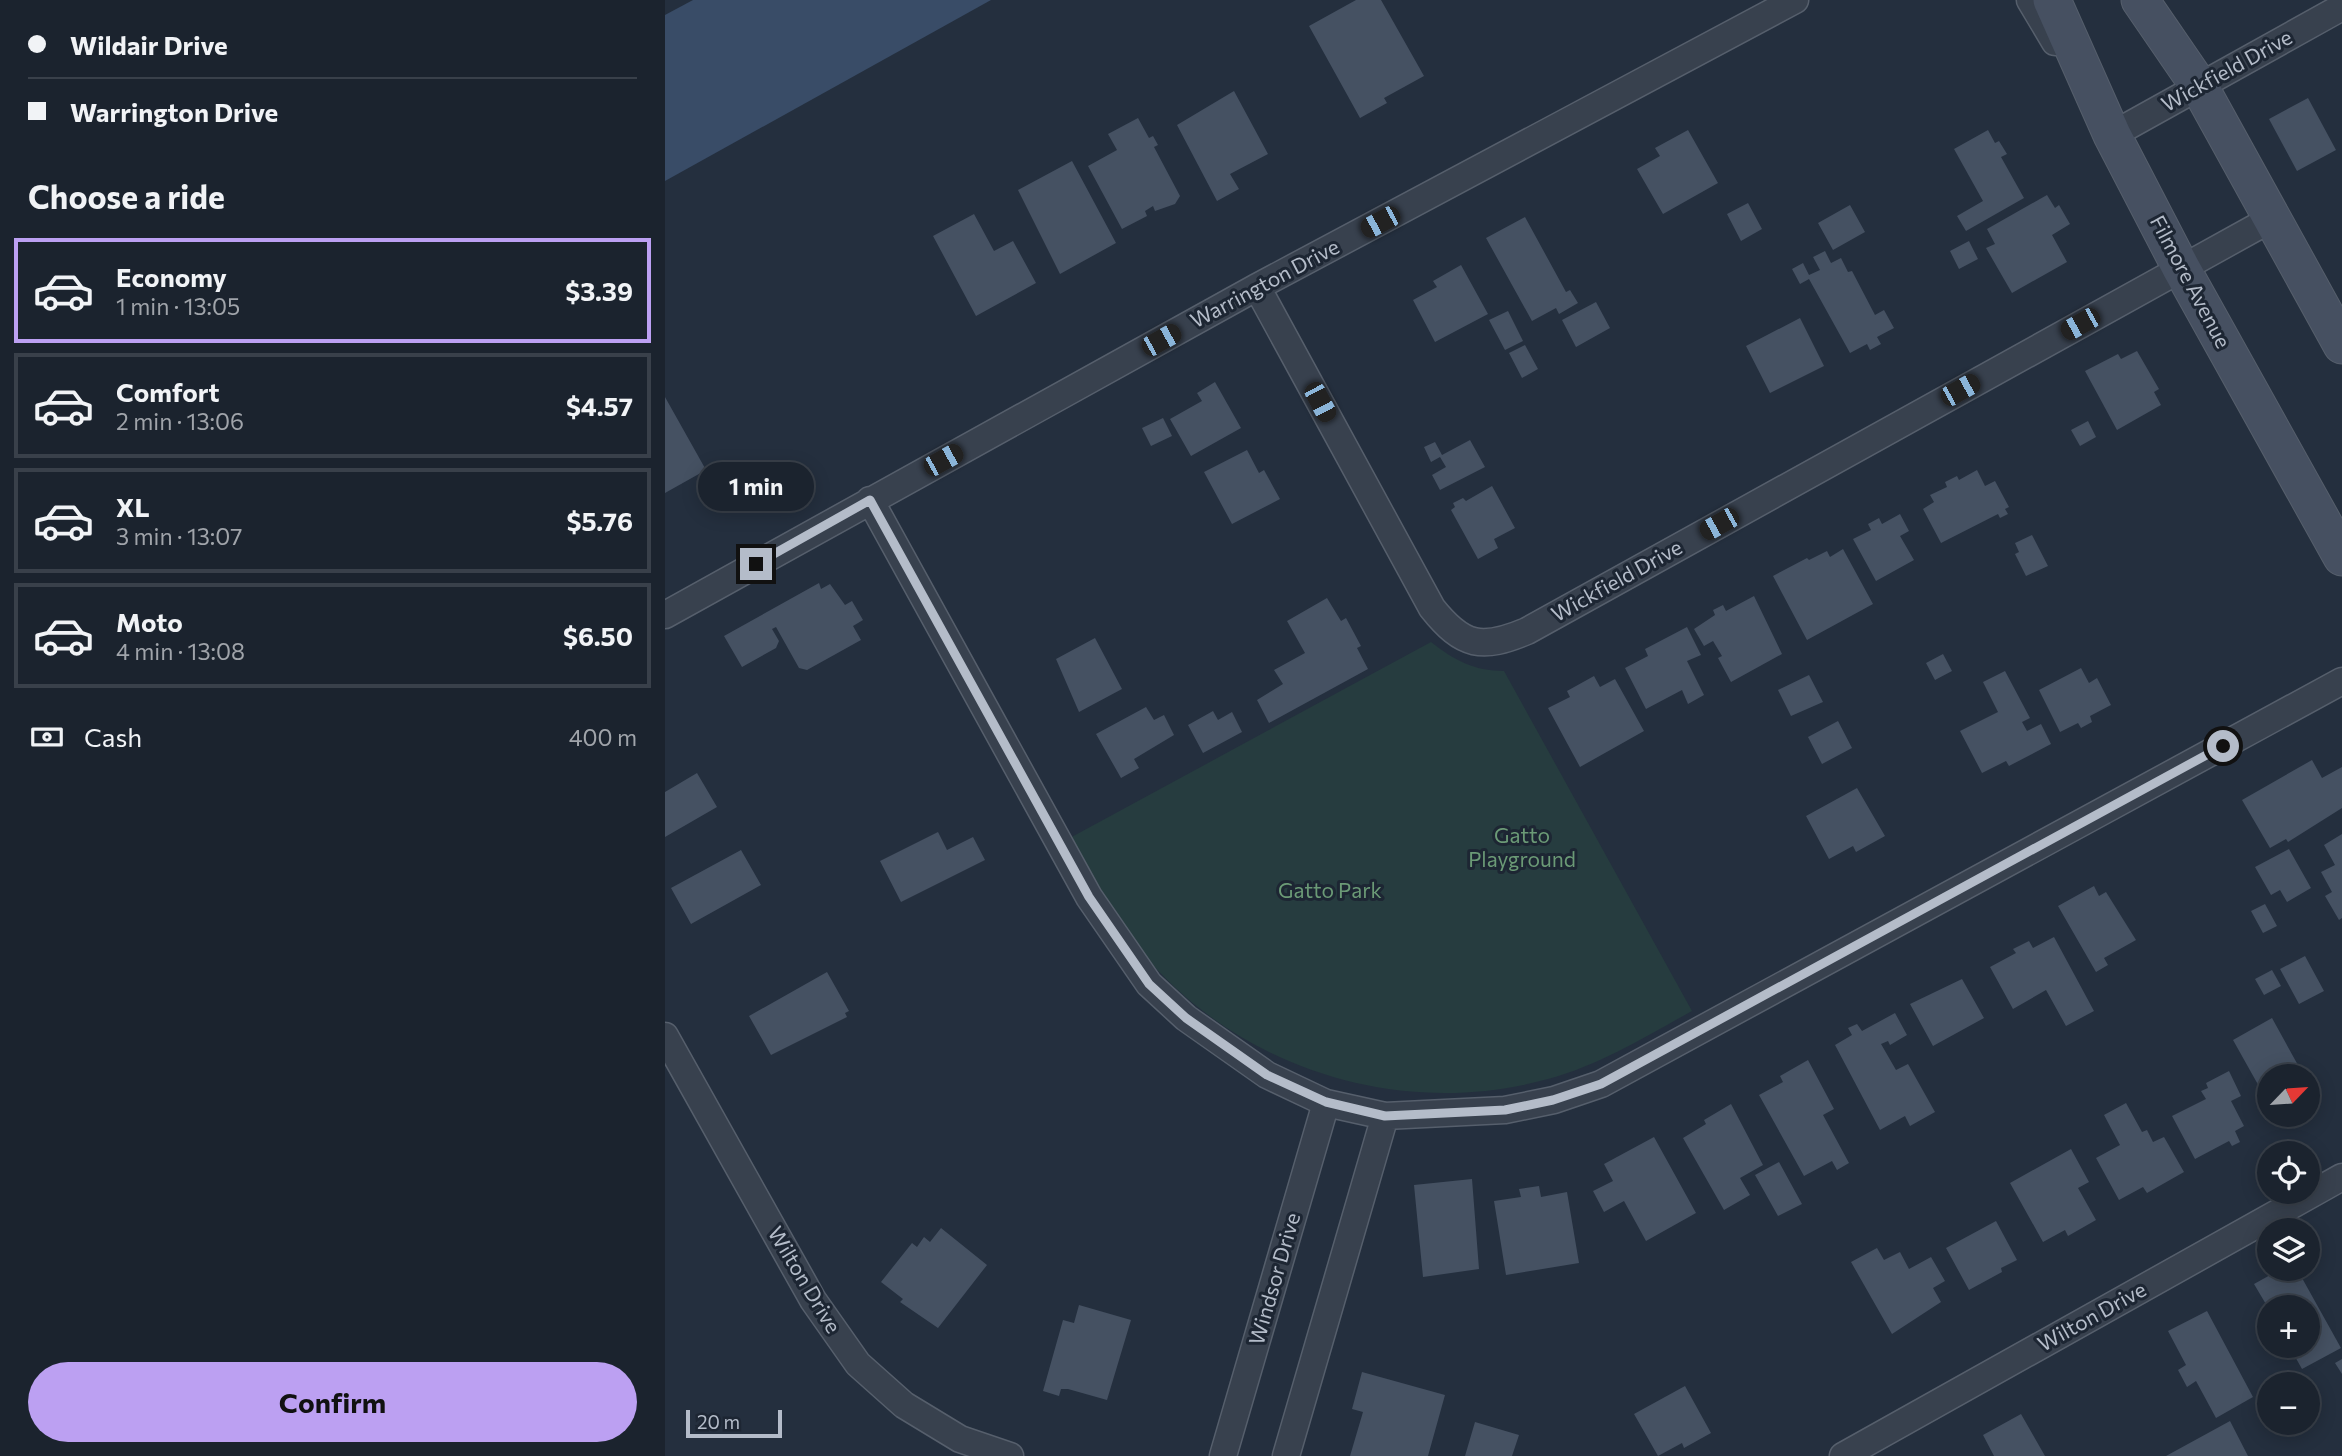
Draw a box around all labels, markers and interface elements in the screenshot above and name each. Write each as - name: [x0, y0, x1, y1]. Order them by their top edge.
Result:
- street label: Wickfield Drive: [2157, 23, 2296, 116]
- text: Wildair Drive: [70, 29, 228, 60]
- text: Warrington Drive: [70, 96, 278, 127]
- text: Choose a ride: [28, 176, 225, 216]
- car: [1357, 203, 1404, 241]
- street label: Filmore Avenue: [2146, 211, 2237, 352]
- street label: Warrington Drive: [1186, 233, 1343, 332]
- icon: car: [32, 259, 95, 322]
- text: Economy: [116, 261, 227, 292]
- text: $3.39: [565, 275, 633, 306]
- text: 1 min · 13:05: [116, 292, 240, 320]
- car: [2057, 305, 2104, 343]
- car: [1138, 321, 1185, 359]
- car: [1937, 371, 1984, 409]
- icon: car: [32, 374, 95, 437]
- text: Comfort: [116, 376, 219, 407]
- car: [1301, 379, 1340, 425]
- text: $4.57: [566, 390, 633, 421]
- text: 2 min · 13:06: [116, 407, 244, 435]
- car: [920, 441, 967, 479]
- callout: 1 min: [698, 462, 814, 512]
- text: 1 min: [729, 472, 783, 500]
- icon: car: [32, 489, 95, 552]
- text: XL: [116, 491, 150, 522]
- text: $5.76: [566, 505, 633, 536]
- car: [1696, 505, 1743, 543]
- text: 3 min · 13:07: [116, 522, 242, 550]
- street label: Wickfield Drive: [1547, 533, 1686, 626]
- route end: [740, 548, 772, 580]
- icon: car: [32, 604, 95, 667]
- text: Moto: [116, 606, 183, 637]
- text: $6.50: [563, 620, 633, 651]
- text: 4 min · 13:08: [116, 637, 245, 665]
- icon: cash: [28, 718, 66, 756]
- text: Cash: [84, 721, 142, 752]
- text: 400 m: [569, 723, 637, 751]
- route start: [2207, 730, 2239, 762]
- park label: Gatto Playground: [1468, 822, 1576, 871]
- park label: Gatto Park: [1278, 877, 1382, 902]
- north arrow: [2257, 1064, 2321, 1127]
- map controls: [2257, 1064, 2320, 1435]
- button: locate: [2257, 1141, 2320, 1204]
- street label: Windsor Drive: [1243, 1210, 1304, 1348]
- button: layers: [2257, 1218, 2320, 1281]
- street label: Wilton Drive: [764, 1221, 847, 1337]
- street label: Wilton Drive: [2033, 1276, 2150, 1356]
- button: +: [2257, 1295, 2320, 1358]
- button: Confirm: [28, 1362, 637, 1442]
- button: −: [2257, 1372, 2320, 1435]
- scale bar: [686, 1407, 782, 1439]
- text: 20 m: [697, 1410, 740, 1433]

